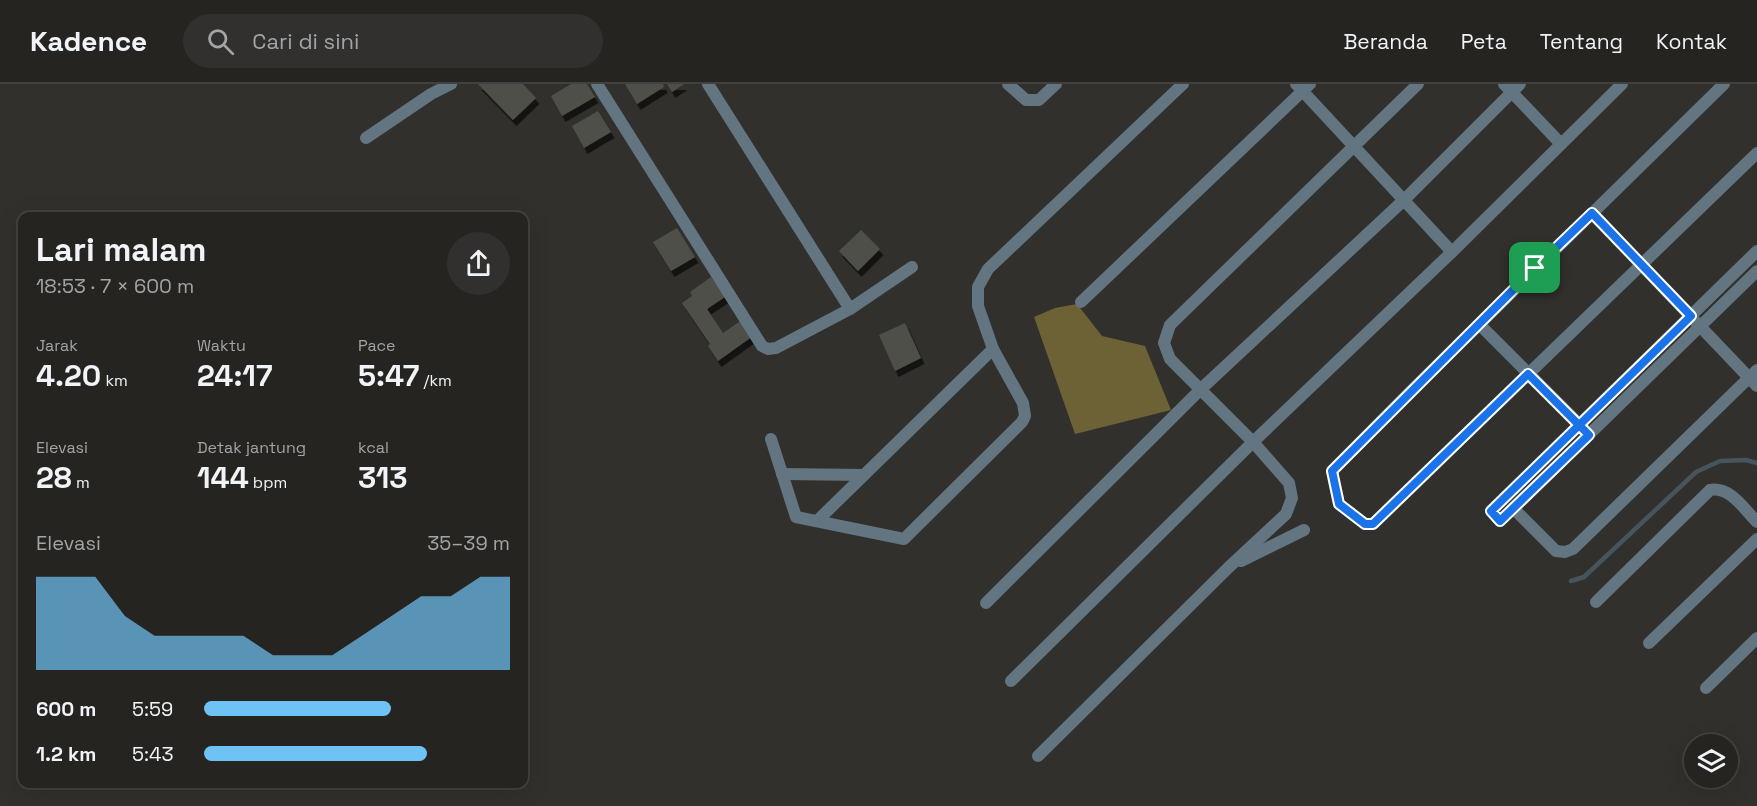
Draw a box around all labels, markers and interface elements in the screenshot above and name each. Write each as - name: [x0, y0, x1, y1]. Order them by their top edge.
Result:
- search box: [183, 14, 603, 68]
- text: Kadence: [30, 23, 147, 59]
- icon: search: [204, 25, 237, 58]
- text: Cari di sini: [252, 27, 359, 55]
- text: Beranda: [1343, 28, 1428, 55]
- text: Peta: [1461, 28, 1507, 55]
- text: Tentang: [1540, 28, 1623, 55]
- text: Kontak: [1656, 28, 1727, 55]
- text: Lari malam: [36, 229, 206, 271]
- button: share: [447, 232, 510, 295]
- pin: [1509, 242, 1560, 293]
- icon: arrive: [1518, 251, 1551, 284]
- text: 18:53 · 7 × 600 m: [36, 273, 194, 299]
- text: Jarak: [36, 335, 78, 356]
- text: Waktu: [197, 335, 246, 356]
- text: Pace: [358, 335, 395, 356]
- text: 4.20: [36, 356, 101, 395]
- text: 24:17: [197, 356, 273, 395]
- text: 5:47: [358, 356, 419, 395]
- text: km: [101, 370, 128, 391]
- text: /km: [419, 370, 452, 391]
- text: Elevasi: [36, 437, 88, 458]
- text: Detak jantung: [197, 437, 306, 458]
- text: kcal: [358, 437, 389, 458]
- text: 28: [36, 458, 72, 497]
- text: 144: [197, 458, 249, 497]
- text: 313: [358, 458, 408, 497]
- text: m: [72, 472, 90, 493]
- text: bpm: [249, 472, 287, 493]
- text: Elevasi: [36, 530, 101, 556]
- text: 35–39 m: [427, 530, 510, 556]
- text: 600 m: [36, 696, 96, 722]
- text: 5:59: [132, 696, 173, 722]
- map controls: [1684, 734, 1738, 788]
- button: layers: [1684, 734, 1738, 788]
- text: 1.2 km: [36, 741, 96, 767]
- text: 5:43: [132, 741, 174, 767]

